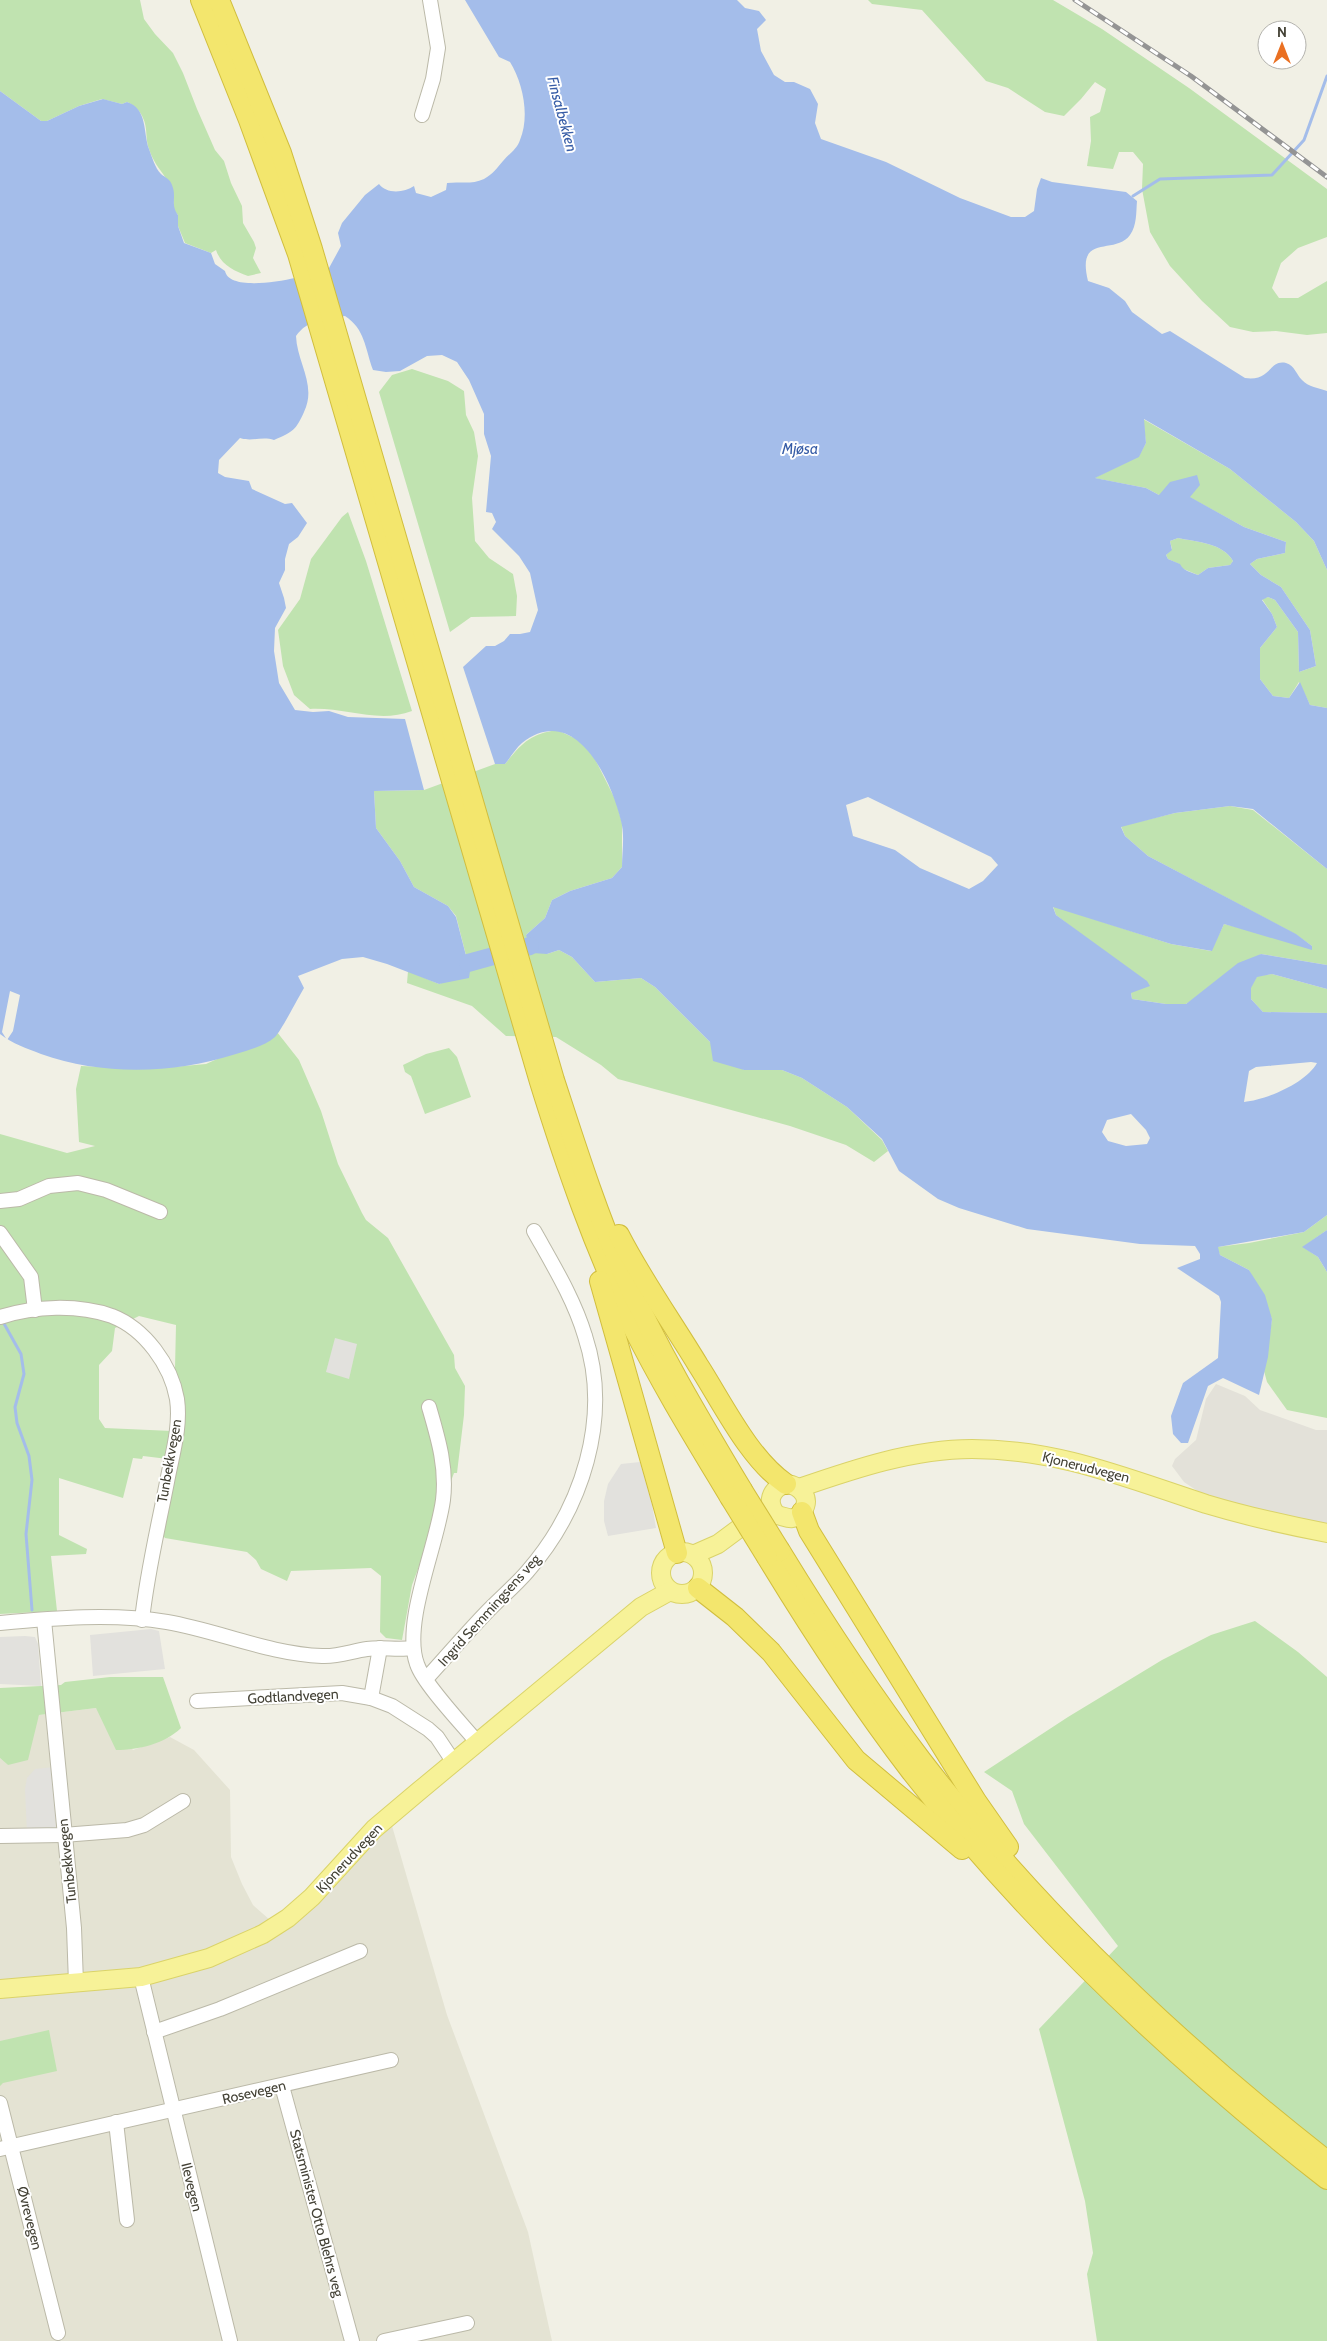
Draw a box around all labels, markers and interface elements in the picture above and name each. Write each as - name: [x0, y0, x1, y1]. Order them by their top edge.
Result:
- north arrow: [1257, 20, 1307, 70]
- text: N: [1277, 23, 1287, 41]
- water label: Finsalbekken: [543, 74, 581, 154]
- water label: Mjøsa: [781, 440, 818, 458]
- street label: Tunbekkvegen: [153, 1418, 185, 1504]
- street label: Kjonerudvegen: [1040, 1447, 1132, 1487]
- street label: Ingrid Semmingsens veg: [434, 1549, 545, 1670]
- street label: Godtlandvegen: [247, 1685, 339, 1707]
- street label: Tunbekkvegen: [54, 1818, 80, 1904]
- street label: Kjonerudvegen: [312, 1819, 386, 1897]
- street label: Rosevegen: [220, 2076, 288, 2108]
- street label: Statsminister Otto Blehrs veg: [286, 2127, 348, 2300]
- street label: Ilevegen: [177, 2161, 207, 2213]
- street label: Øvrevegen: [13, 2184, 47, 2252]

